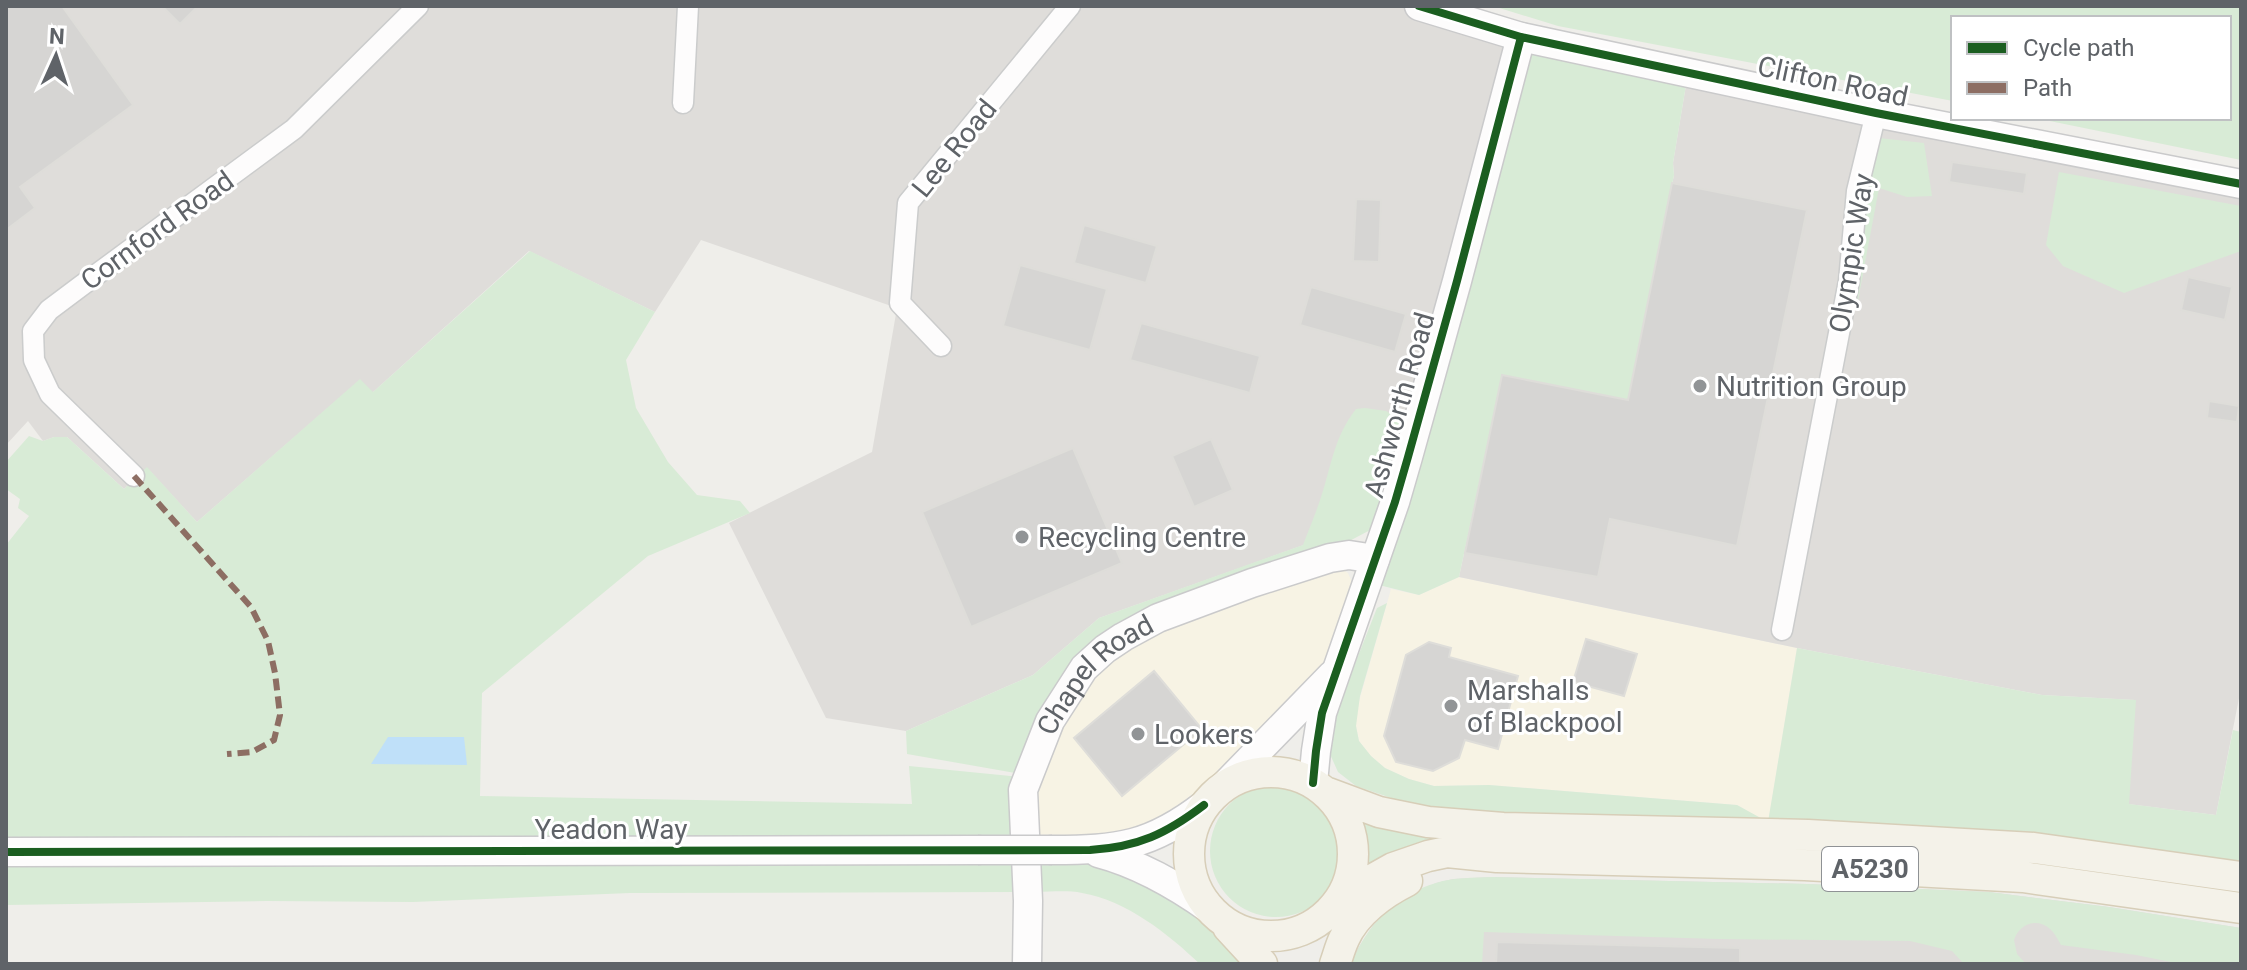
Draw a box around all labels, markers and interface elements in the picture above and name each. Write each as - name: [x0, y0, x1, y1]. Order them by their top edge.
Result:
- north arrow: [16, 16, 96, 96]
- legend: [1951, 16, 2231, 120]
- text: N: [49, 24, 65, 49]
- text: Cycle path: [2023, 34, 2135, 62]
- street label: Clifton Road: [1755, 49, 1911, 114]
- text: Path: [2023, 74, 2072, 102]
- street label: Lee Road: [905, 93, 1004, 204]
- street label: Cornford Road: [74, 164, 240, 297]
- street label: Olympic Way: [1823, 171, 1880, 335]
- street label: Ashworth Road: [1357, 309, 1442, 502]
- place label: Nutrition Group: [1716, 370, 1907, 403]
- marker: Nutrition Group: [1691, 377, 1709, 395]
- place label: Recycling Centre: [1038, 521, 1246, 554]
- marker: Recycling Centre: [1013, 528, 1031, 546]
- street label: Chapel Road: [1030, 608, 1159, 739]
- place label: Marshalls of Blackpool: [1467, 674, 1622, 739]
- marker: Marshalls of Blackpool: [1442, 697, 1460, 715]
- place label: Lookers: [1154, 718, 1254, 751]
- marker: Lookers: [1129, 725, 1147, 743]
- street label: Yeadon Way: [535, 813, 687, 846]
- road number: A5230: [1822, 847, 1918, 891]

